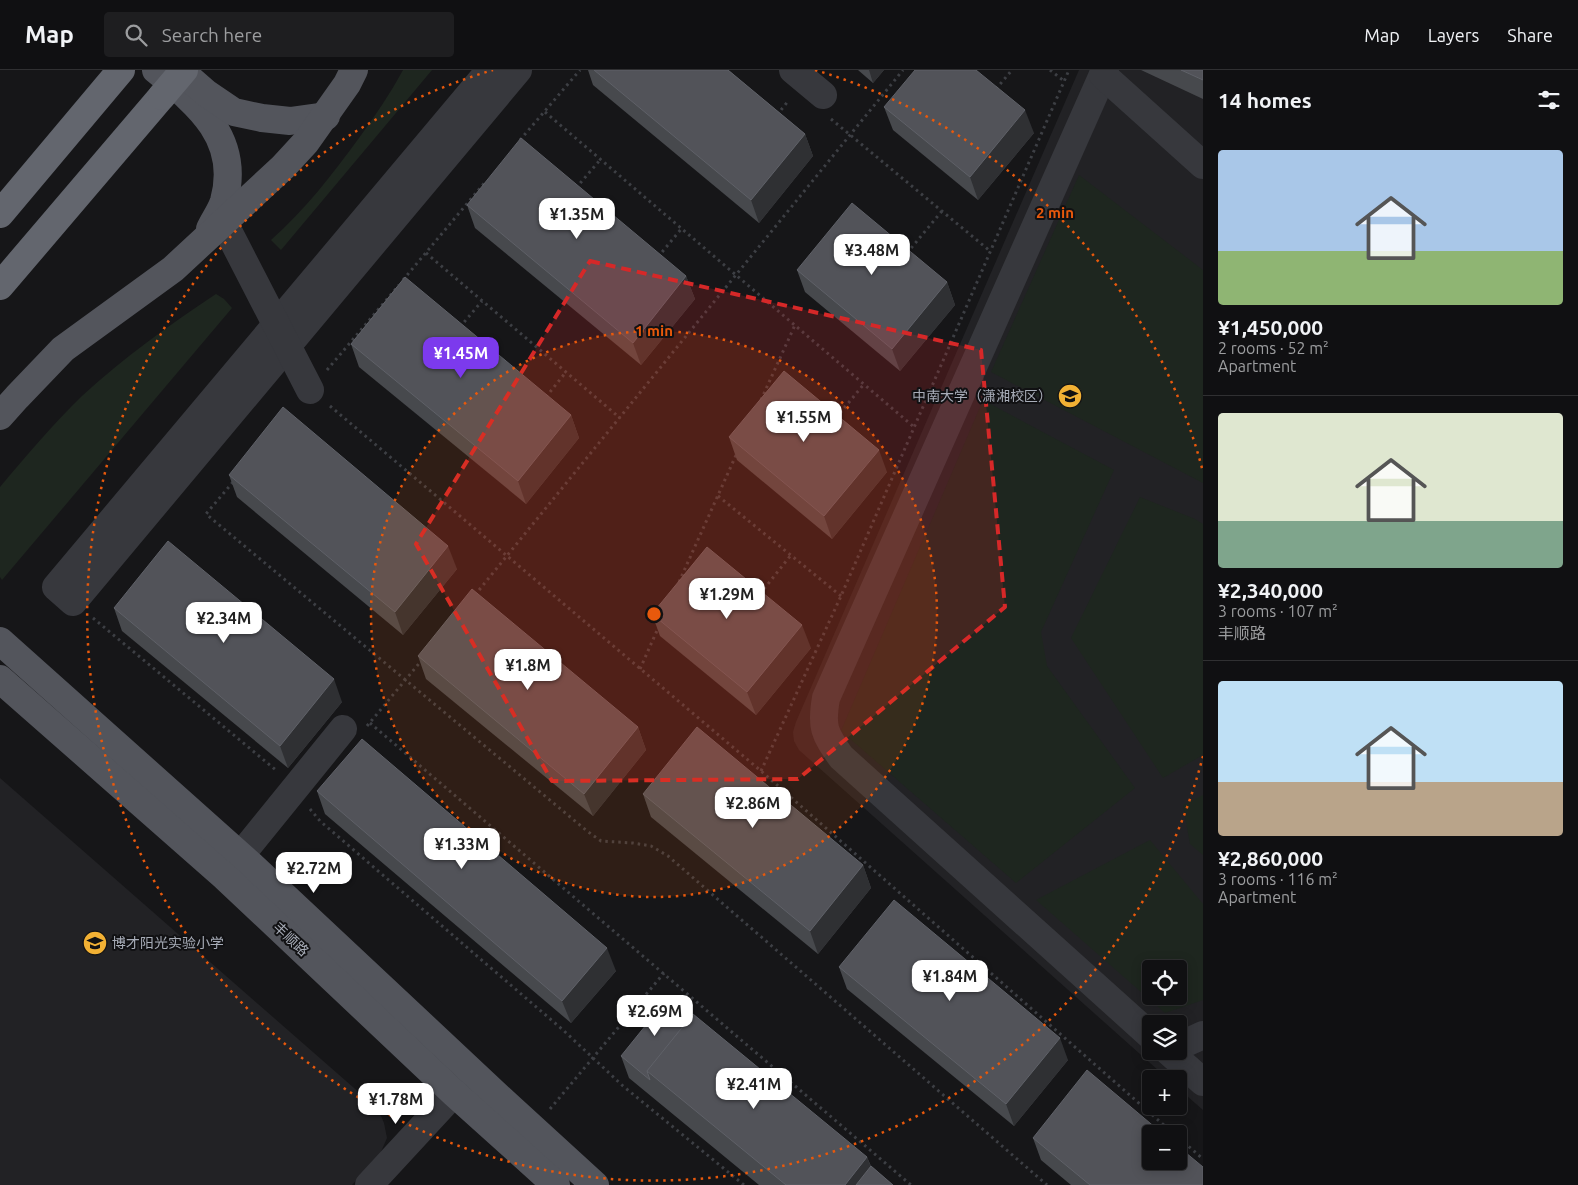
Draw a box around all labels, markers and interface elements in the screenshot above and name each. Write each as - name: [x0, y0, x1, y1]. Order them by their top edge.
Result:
- search box: [104, 12, 454, 57]
- text: Map: [25, 21, 74, 48]
- icon: search: [122, 21, 150, 49]
- text: Search here: [162, 24, 262, 46]
- text: Map: [1364, 25, 1400, 45]
- text: Layers: [1428, 25, 1479, 45]
- text: Share: [1507, 25, 1553, 45]
- icon: filters: [1535, 86, 1563, 114]
- text: 14 homes: [1218, 88, 1312, 112]
- icon: home: [1346, 183, 1436, 273]
- pin: ¥1.35M: [536, 198, 618, 240]
- text: 2 min: [1036, 204, 1074, 221]
- text: ¥1.35M: [550, 205, 604, 223]
- pin: ¥3.48M: [831, 234, 913, 276]
- text: ¥3.48M: [845, 241, 899, 259]
- text: ¥1,450,000: [1218, 315, 1323, 339]
- text: 1 min: [635, 322, 673, 339]
- pin: ¥1.45M: [420, 336, 502, 379]
- text: 2 rooms · 52 m²: [1218, 339, 1329, 357]
- text: ¥1.45M: [434, 344, 488, 362]
- text: Apartment: [1218, 357, 1296, 375]
- school or university icon: 中南大学（潇湘校区）: [1057, 383, 1083, 409]
- place label: 中南大学（潇湘校区）: [912, 388, 1052, 404]
- pin: ¥1.55M: [763, 400, 845, 443]
- text: ¥1.55M: [777, 408, 831, 426]
- icon: home: [1346, 445, 1436, 535]
- pin: ¥1.29M: [686, 578, 768, 620]
- text: ¥2,340,000: [1218, 578, 1323, 602]
- text: ¥1.29M: [700, 585, 754, 603]
- pin: ¥2.34M: [183, 602, 265, 644]
- text: 3 rooms · 107 m²: [1218, 602, 1338, 620]
- centre of rings: [645, 605, 663, 623]
- text: ¥2.34M: [197, 609, 251, 627]
- text: 丰顺路: [1218, 624, 1266, 642]
- pin: ¥1.8M: [493, 648, 563, 691]
- text: ¥1.8M: [505, 656, 551, 674]
- icon: home: [1346, 713, 1436, 803]
- pin: ¥2.86M: [712, 786, 794, 829]
- text: ¥2.86M: [726, 794, 780, 812]
- pin: ¥1.33M: [421, 828, 503, 870]
- text: ¥1.33M: [435, 835, 489, 853]
- text: ¥2,860,000: [1218, 846, 1323, 870]
- pin: ¥2.72M: [273, 852, 355, 894]
- text: ¥2.72M: [287, 859, 341, 877]
- text: 3 rooms · 116 m²: [1218, 870, 1338, 888]
- text: Apartment: [1218, 888, 1296, 906]
- street label: 丰顺路: [270, 919, 312, 959]
- school or university icon: 博才阳光实验小学: [82, 930, 108, 956]
- place label: 博才阳光实验小学: [112, 935, 224, 951]
- pin: ¥1.84M: [909, 960, 991, 1002]
- map controls: [1142, 960, 1187, 1170]
- button: locate: [1142, 960, 1187, 1005]
- text: ¥1.84M: [923, 967, 977, 985]
- pin: ¥2.69M: [614, 994, 696, 1037]
- text: ¥2.69M: [628, 1002, 682, 1020]
- button: layers: [1142, 1015, 1187, 1060]
- pin: ¥2.41M: [713, 1068, 795, 1110]
- button: +: [1142, 1070, 1187, 1115]
- text: ¥2.41M: [727, 1075, 781, 1093]
- pin: ¥1.78M: [355, 1082, 437, 1125]
- text: ¥1.78M: [369, 1090, 423, 1108]
- button: −: [1142, 1125, 1187, 1170]

